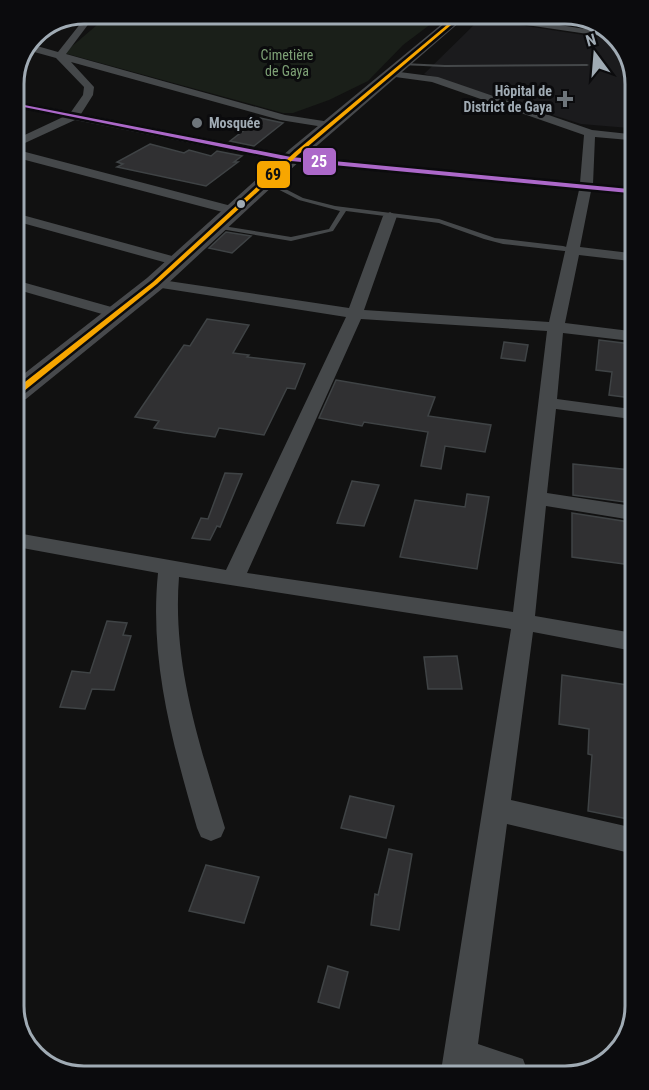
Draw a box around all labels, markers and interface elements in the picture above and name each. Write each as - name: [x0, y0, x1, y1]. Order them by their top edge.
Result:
- north arrow: [565, 24, 625, 84]
- text: N: [584, 30, 598, 51]
- park label: Cimetière de Gaya: [261, 47, 314, 79]
- place label: Hôpital de District de Gaya: [464, 83, 552, 115]
- marker: Hôpital de District de Gaya: [556, 90, 574, 108]
- place label: Mosquée: [209, 115, 260, 131]
- marker: Mosquée: [190, 116, 204, 130]
- line badge: 25: [302, 147, 337, 176]
- text: 25: [311, 152, 327, 171]
- line badge: 69: [256, 160, 291, 189]
- text: 69: [265, 165, 281, 184]
- unlabelled marker: [235, 198, 247, 210]

